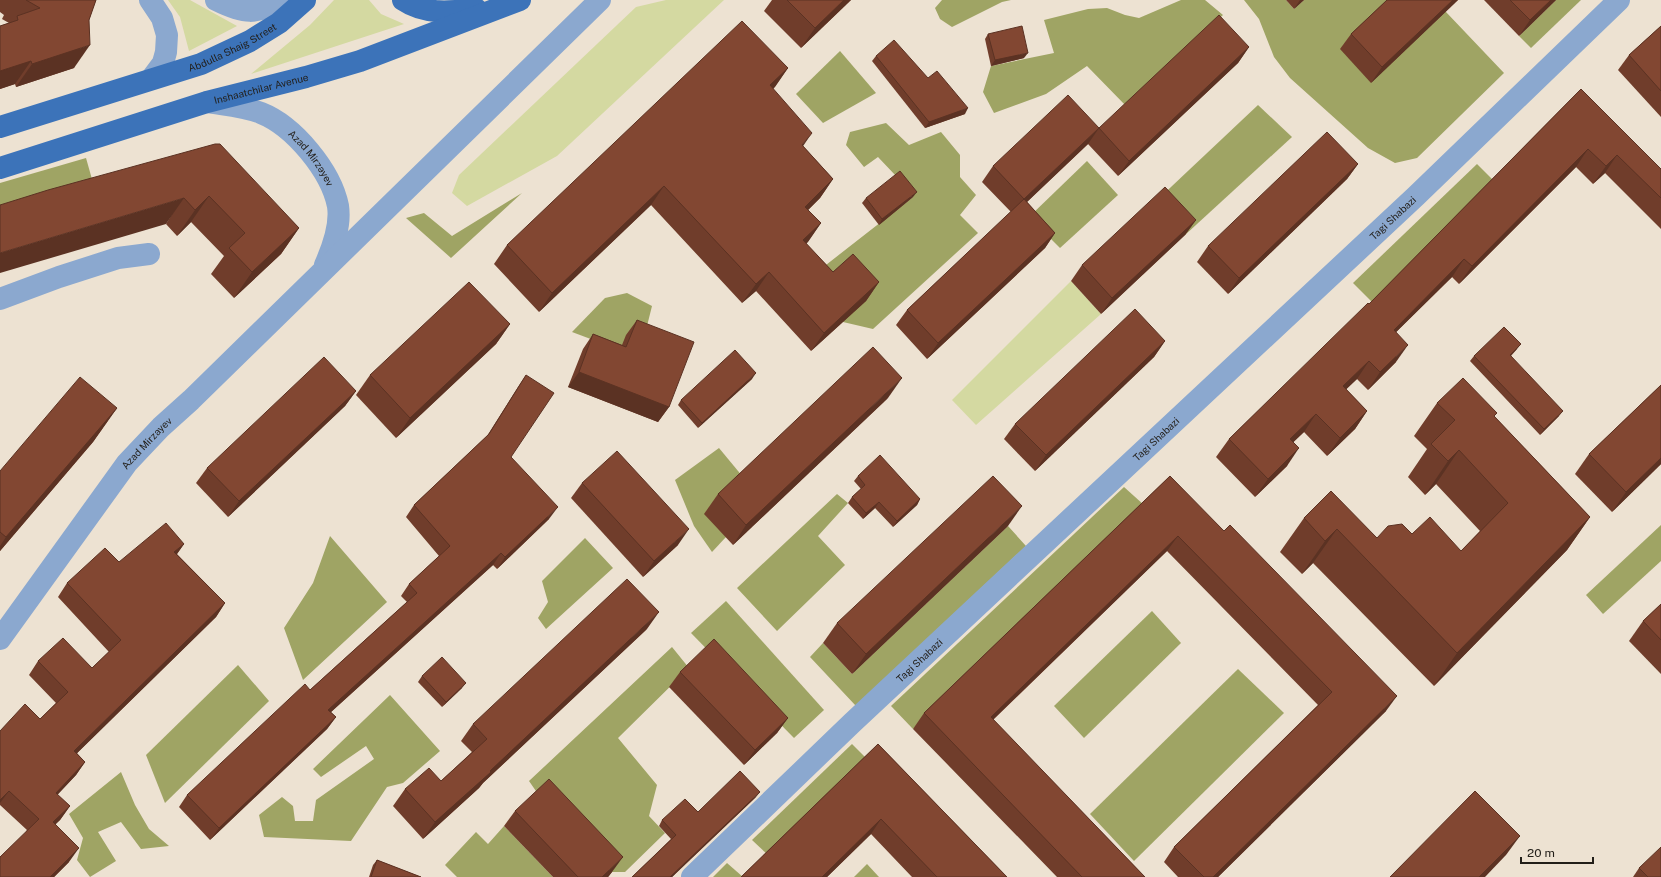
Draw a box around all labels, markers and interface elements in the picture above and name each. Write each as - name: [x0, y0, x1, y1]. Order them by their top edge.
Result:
- street label: Abdulla Shaig Street: [187, 20, 279, 74]
- street label: Inshaatchilar Avenue: [213, 71, 310, 106]
- street label: Azad Mirzəyev: [286, 127, 336, 188]
- street label: Tagi Shabazi: [1367, 193, 1418, 242]
- street label: Azad Mirzayev: [119, 414, 174, 471]
- street label: Tagi Shabazi: [1130, 415, 1181, 463]
- street label: Tagi Shabazi: [894, 636, 945, 685]
- scale bar: [1521, 839, 1593, 865]
- text: 20 m: [1527, 846, 1555, 860]

